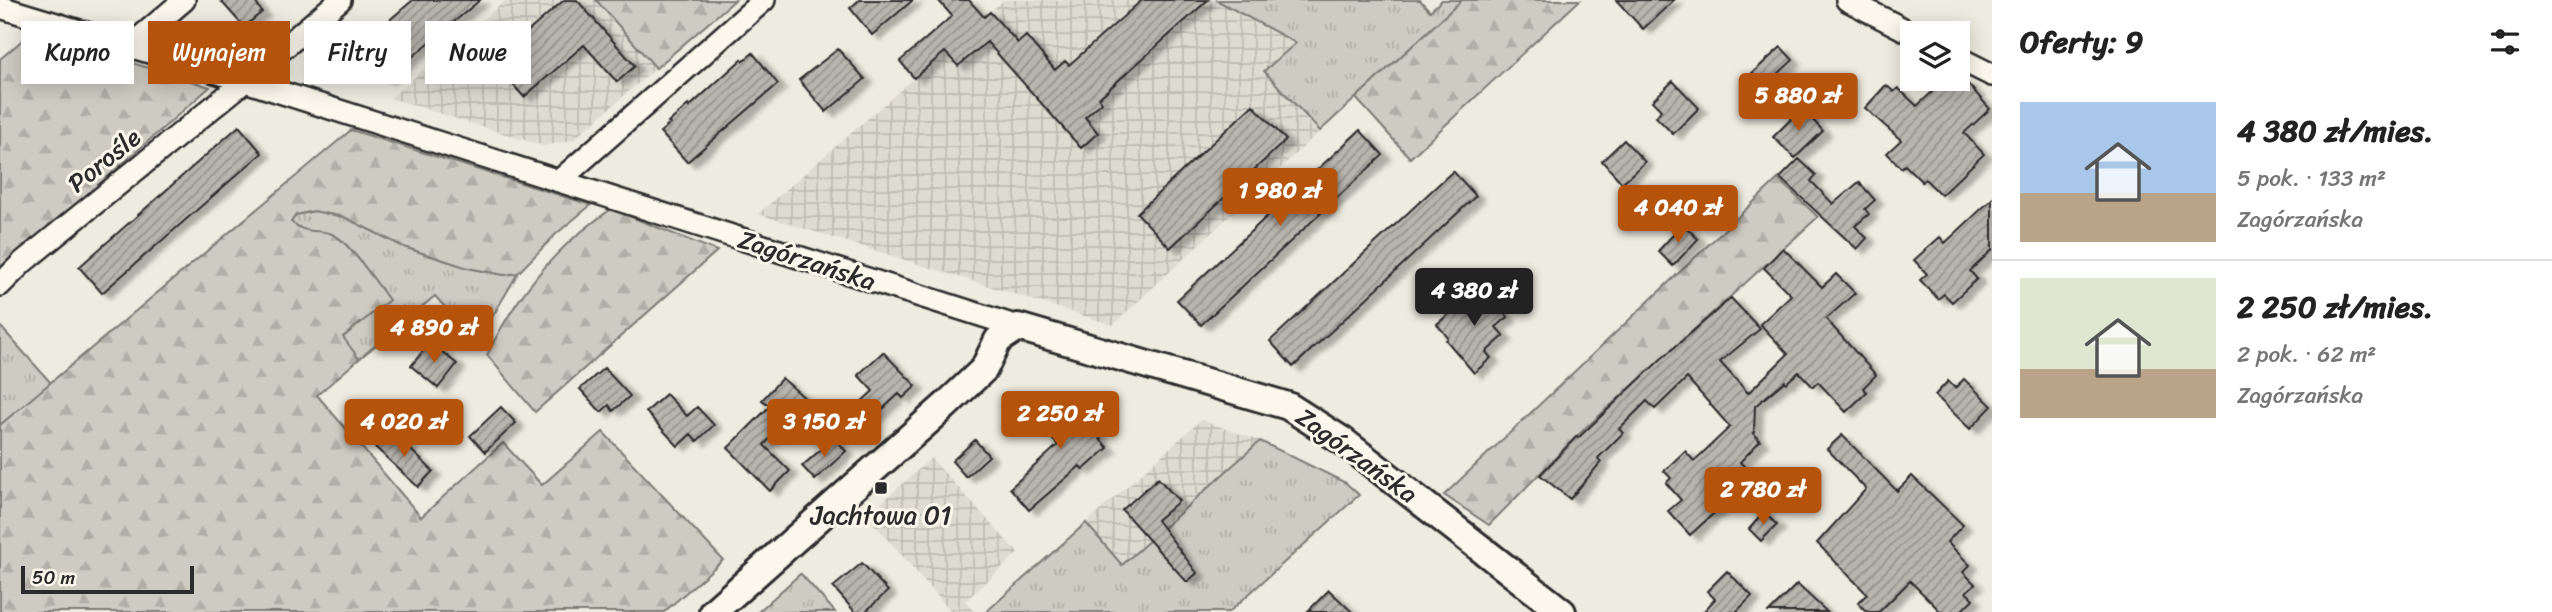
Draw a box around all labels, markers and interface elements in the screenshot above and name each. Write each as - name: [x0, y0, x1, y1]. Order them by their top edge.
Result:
- text: Oferty: 9: [2020, 15, 2143, 69]
- chip: Kupno: [21, 21, 134, 84]
- chip: Wynajem: [148, 21, 290, 84]
- chip: Filtry: [304, 21, 411, 84]
- chip: Nowe: [425, 21, 531, 84]
- map controls: [1900, 21, 1970, 91]
- button: layers: [1900, 21, 1970, 91]
- icon: filters: [2486, 23, 2524, 61]
- pin: 5 880 zł: [1726, 74, 1870, 133]
- text: 5 880 zł: [1755, 75, 1841, 116]
- text: 4 380 zł/mies.: [2237, 104, 2433, 158]
- street label: Porośle: [57, 115, 152, 205]
- icon: home: [2076, 130, 2160, 214]
- text: 5 pok. · 133 m²: [2237, 158, 2386, 199]
- pin: 1 980 zł: [1208, 168, 1352, 228]
- text: 1 980 zł: [1239, 170, 1321, 211]
- pin: 4 040 zł: [1606, 186, 1750, 245]
- text: 4 040 zł: [1634, 187, 1722, 228]
- text: Zagórzańska: [2237, 199, 2363, 240]
- street label: Zagórzańska: [732, 216, 882, 304]
- pin: 4 380 zł: [1402, 268, 1546, 328]
- text: 4 380 zł: [1431, 270, 1517, 311]
- text: 2 250 zł/mies.: [2237, 280, 2433, 334]
- pin: 4 890 zł: [362, 306, 506, 365]
- icon: home: [2076, 306, 2160, 390]
- text: 4 890 zł: [390, 307, 478, 348]
- text: 2 pok. · 62 m²: [2237, 334, 2376, 375]
- text: Zagórzańska: [2237, 375, 2363, 416]
- pin: 2 250 zł: [988, 392, 1132, 451]
- text: 2 250 zł: [1017, 393, 1103, 434]
- street label: Zagórzańska: [1286, 395, 1428, 515]
- pin: 4 020 zł: [332, 400, 476, 459]
- pin: 3 150 zł: [752, 400, 896, 459]
- text: 4 020 zł: [360, 401, 448, 442]
- text: 3 150 zł: [783, 401, 865, 442]
- pin: 2 780 zł: [1691, 468, 1835, 527]
- text: 2 780 zł: [1720, 469, 1806, 510]
- marker: Jachtowa 01: [873, 480, 889, 496]
- place label: Jachtowa 01: [810, 492, 951, 538]
- text: 50 m: [32, 561, 75, 594]
- scale bar: [21, 563, 194, 595]

